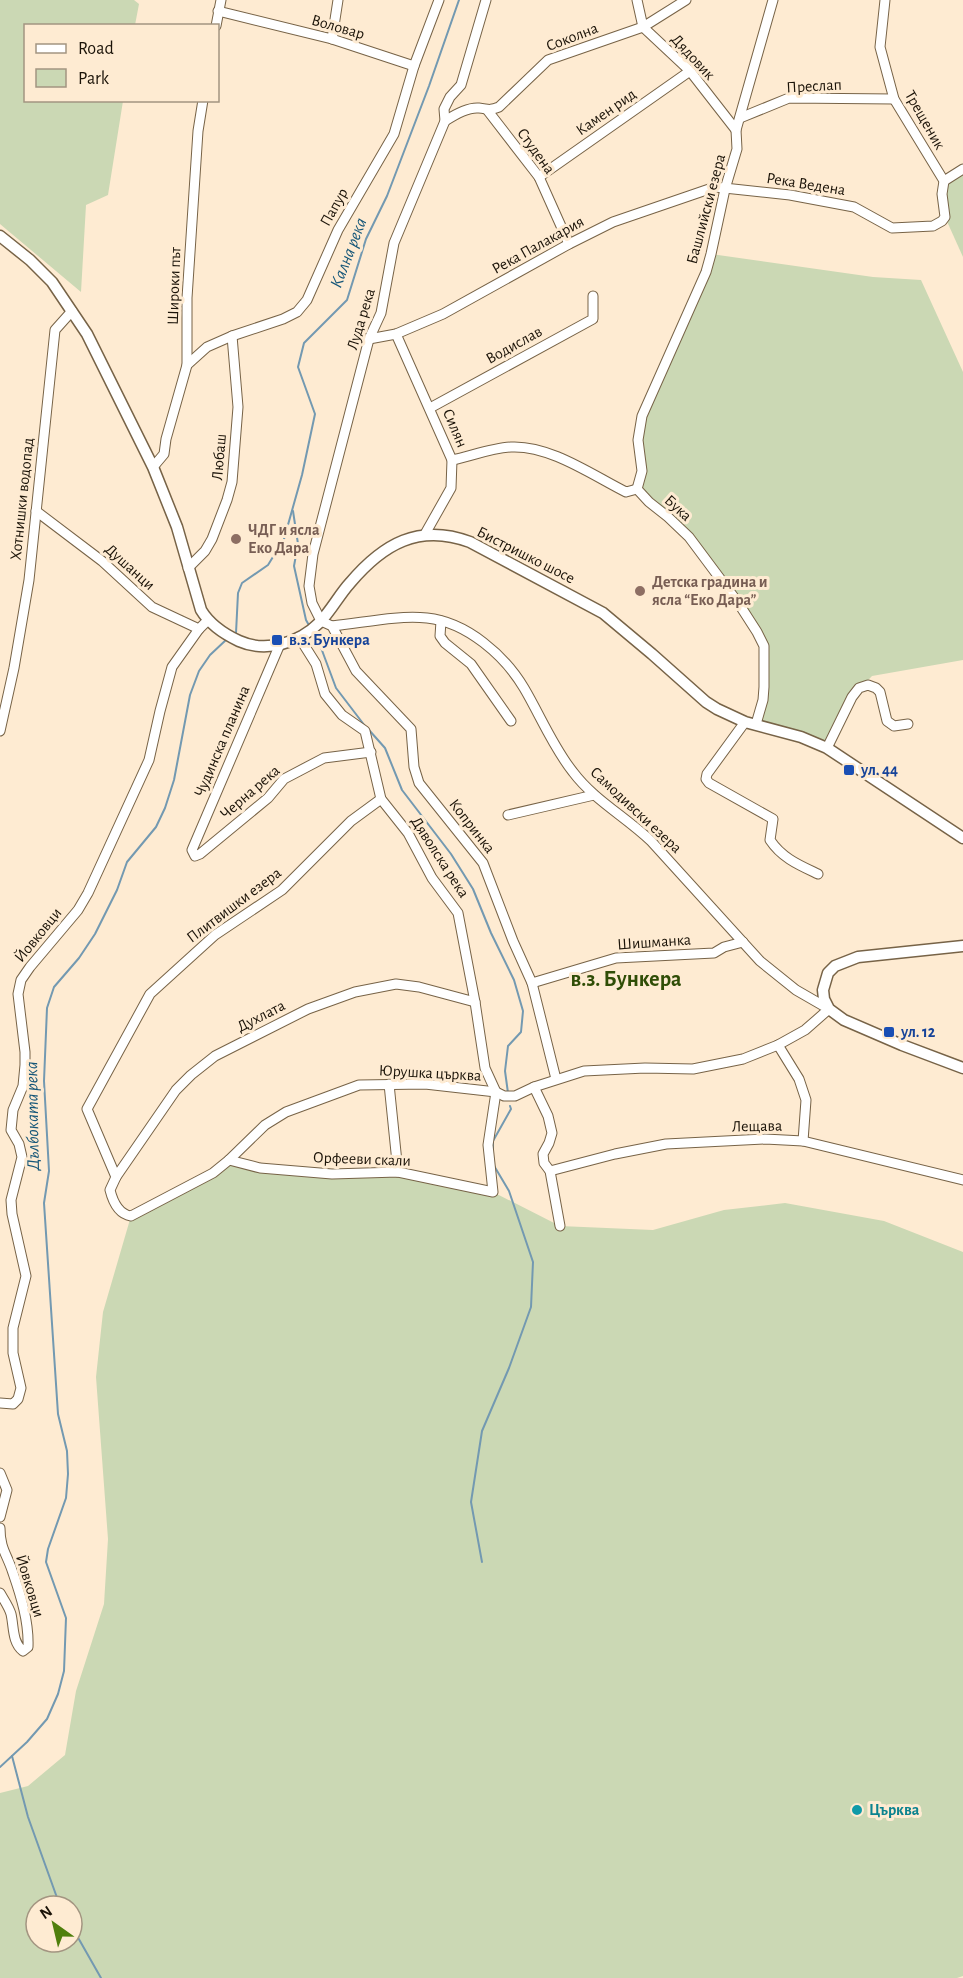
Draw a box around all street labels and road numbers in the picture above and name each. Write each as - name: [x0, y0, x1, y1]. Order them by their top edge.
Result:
- street label: Воловар: [310, 12, 366, 42]
- street label: Соколна: [544, 20, 600, 54]
- street label: Дядовик: [668, 31, 718, 84]
- street label: Преслап: [786, 77, 842, 95]
- street label: Камен рид: [573, 86, 639, 138]
- street label: Трещеник: [902, 88, 949, 153]
- street label: Студена: [513, 125, 558, 177]
- street label: Башлийски езера: [684, 152, 728, 266]
- street label: Река Ведена: [765, 170, 847, 198]
- street label: Папур: [317, 185, 352, 229]
- street label: Река Палакария: [489, 213, 587, 277]
- street label: Широки път: [165, 246, 183, 325]
- street label: Луда река: [344, 286, 379, 352]
- street label: Водислав: [483, 323, 545, 367]
- street label: Силян: [440, 406, 470, 450]
- street label: Любаш: [209, 433, 229, 481]
- street label: Хотнишки водопад: [8, 437, 36, 561]
- street label: Бука: [661, 492, 695, 525]
- street label: Бистришко шосе: [474, 523, 578, 587]
- street label: Душанци: [101, 541, 158, 594]
- street label: Чудинска планина: [191, 683, 254, 799]
- street label: Черна река: [217, 762, 283, 822]
- street label: Самодивски езера: [587, 764, 685, 856]
- street label: Копринка: [446, 796, 498, 856]
- street label: Дяволска река: [408, 814, 472, 900]
- street label: Плитвишки езера: [184, 864, 284, 946]
- street label: Йовковци: [11, 904, 65, 965]
- street label: Шишманка: [617, 931, 691, 953]
- street label: Духлата: [234, 997, 288, 1036]
- street label: Юрушка църква: [378, 1062, 482, 1085]
- street label: Лещава: [732, 1118, 782, 1134]
- street label: Орфееви скали: [313, 1149, 411, 1169]
- street label: Йовковци: [13, 1552, 48, 1619]

